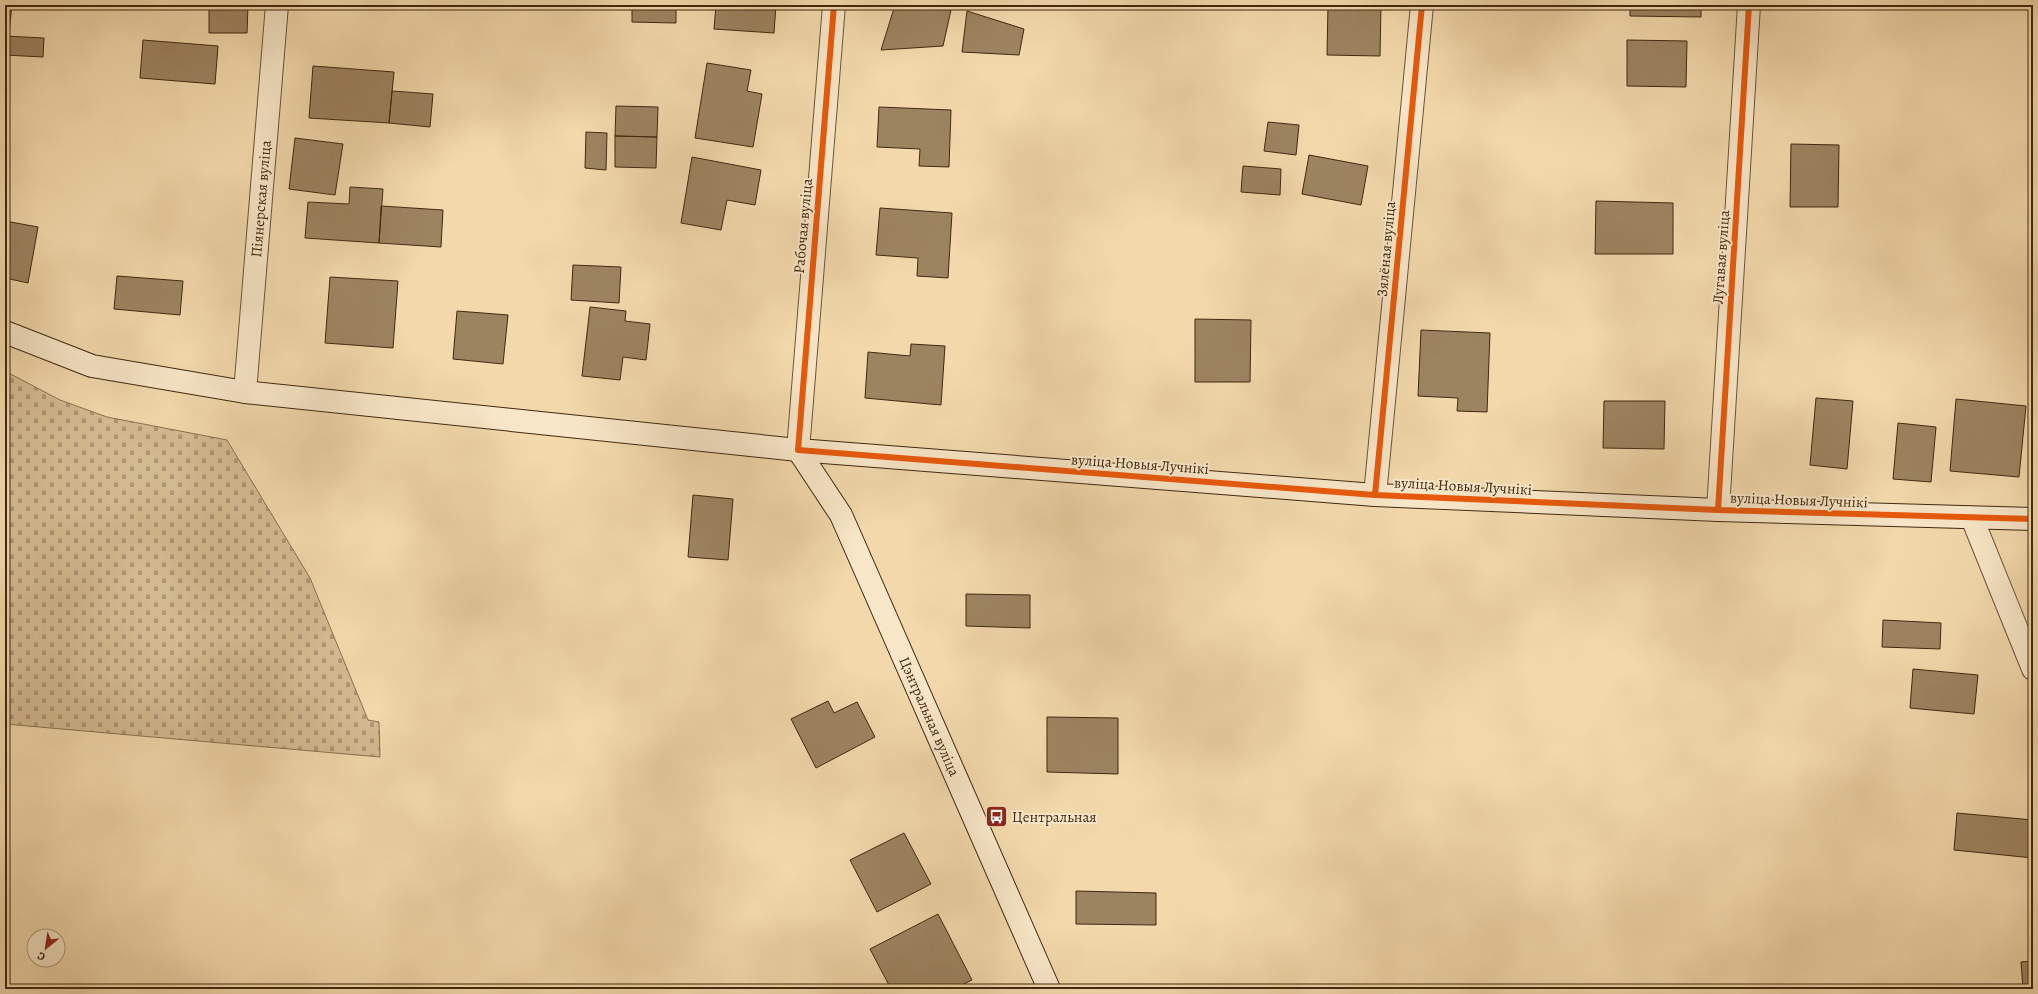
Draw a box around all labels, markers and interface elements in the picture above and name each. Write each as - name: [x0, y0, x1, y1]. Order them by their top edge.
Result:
- street label: Піянерская вуліца: [246, 139, 276, 258]
- street label: Рабочая вуліца: [789, 177, 817, 274]
- street label: Зялёная вуліца: [1372, 200, 1400, 298]
- street label: Лугавая вуліца: [1708, 209, 1734, 305]
- street label: вуліца Новыя Лучнікі: [1070, 449, 1210, 479]
- street label: вуліца Новыя Лучнікі: [1394, 472, 1532, 500]
- street label: вуліца Новыя Лучнікі: [1730, 488, 1868, 512]
- street label: Цэнтральная вуліца: [894, 654, 964, 779]
- bus stop icon: Центральная: [983, 804, 1009, 830]
- place label: Центральная: [1012, 807, 1097, 827]
- north arrow: [26, 928, 66, 968]
- text: С: [34, 948, 48, 964]

